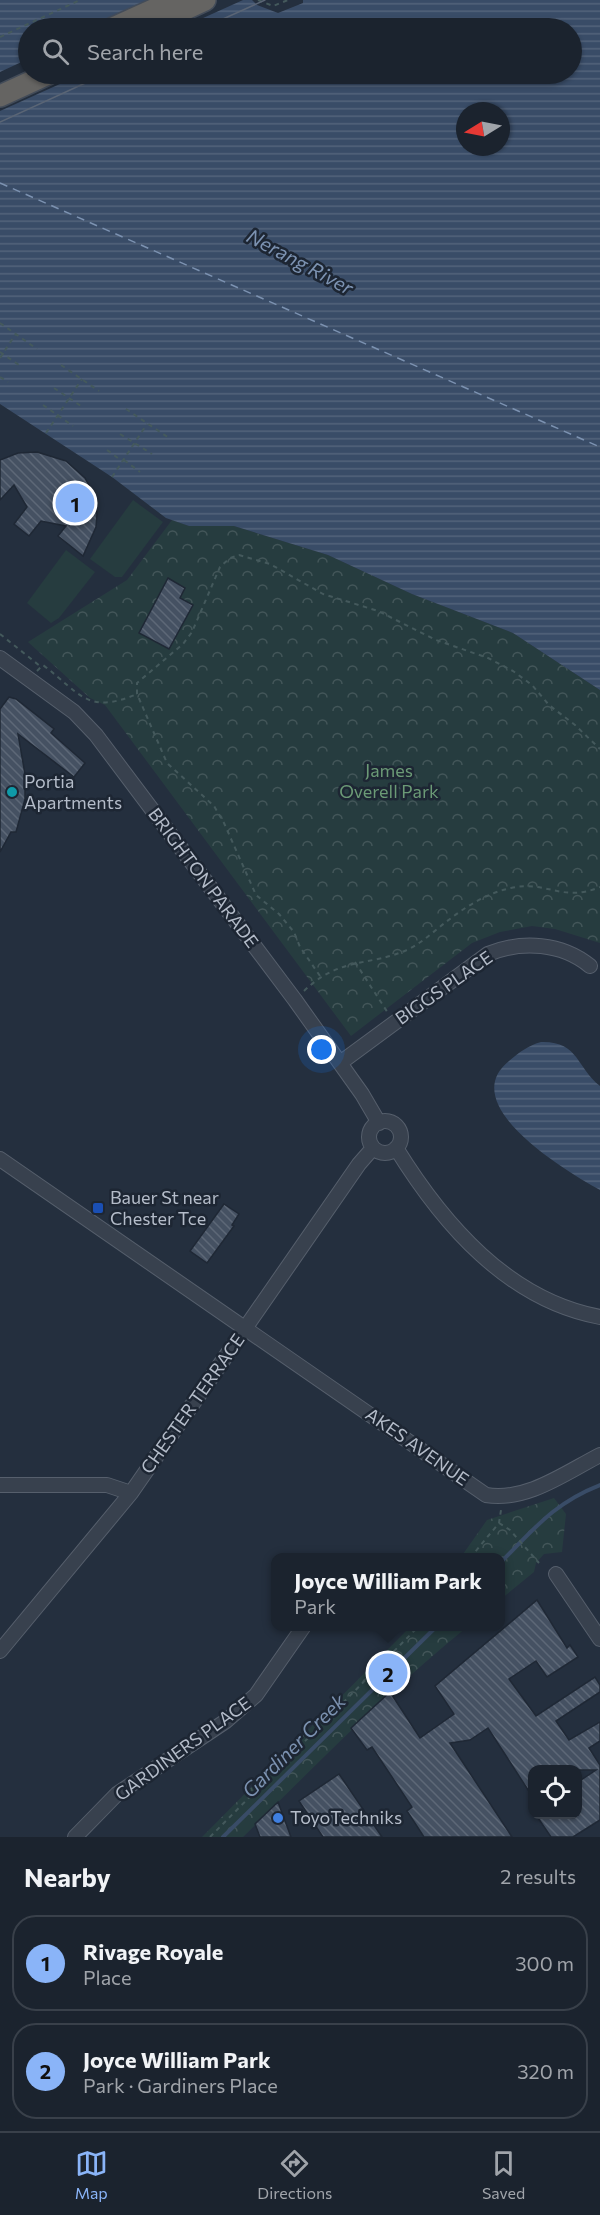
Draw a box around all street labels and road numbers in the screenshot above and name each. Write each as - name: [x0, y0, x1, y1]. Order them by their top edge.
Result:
- street label: BRIGHTON PARADE: [144, 803, 264, 952]
- street label: BIGGS PLACE: [391, 946, 496, 1029]
- street label: CHESTER TERRACE: [136, 1329, 249, 1478]
- street label: AKES AVENUE: [362, 1403, 473, 1490]
- street label: GARDINERS PLACE: [110, 1691, 255, 1805]

